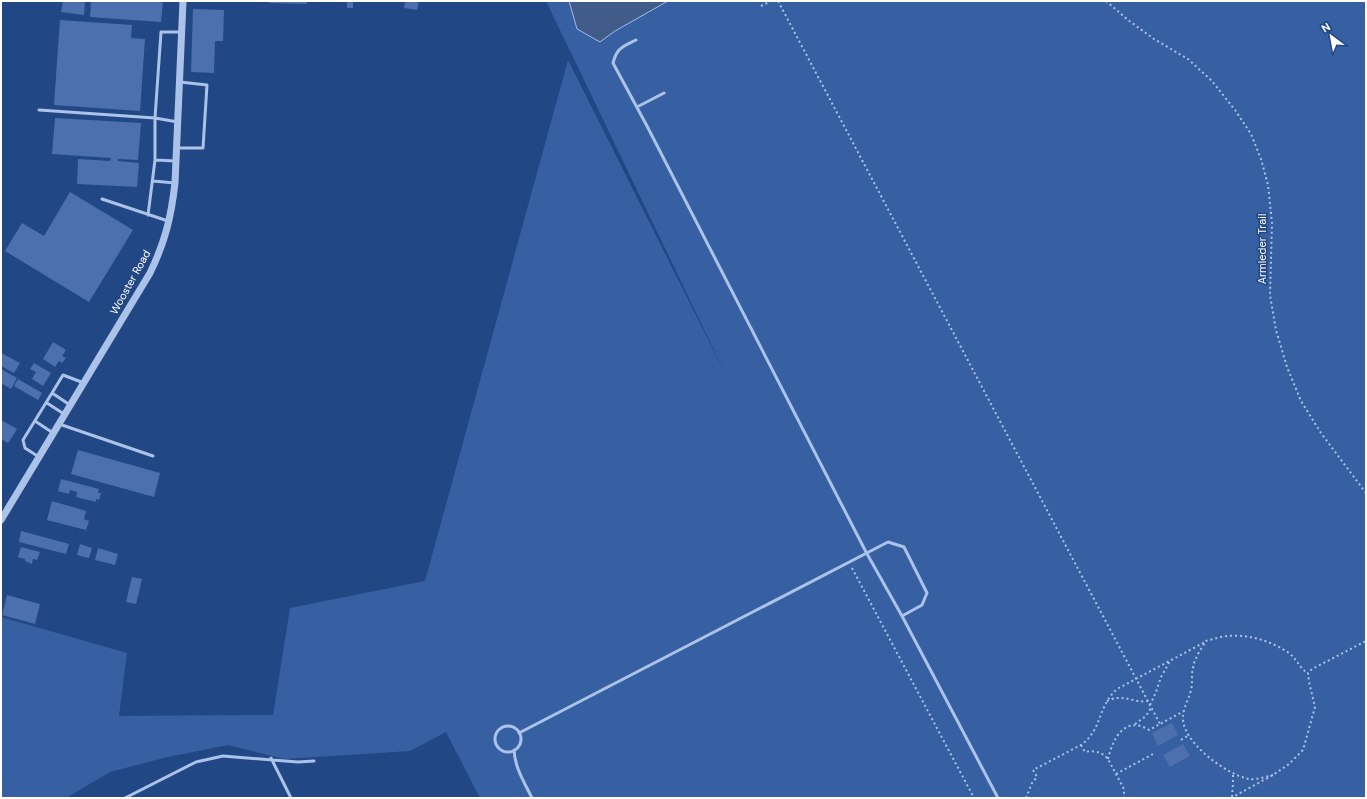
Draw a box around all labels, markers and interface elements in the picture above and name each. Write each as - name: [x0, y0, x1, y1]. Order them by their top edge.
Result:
- north arrow: [1311, 16, 1351, 56]
- text: N: [1319, 19, 1333, 36]
- street label: Armleder Trail: [1255, 214, 1269, 284]
- street label: Wooster Road: [107, 247, 153, 317]

